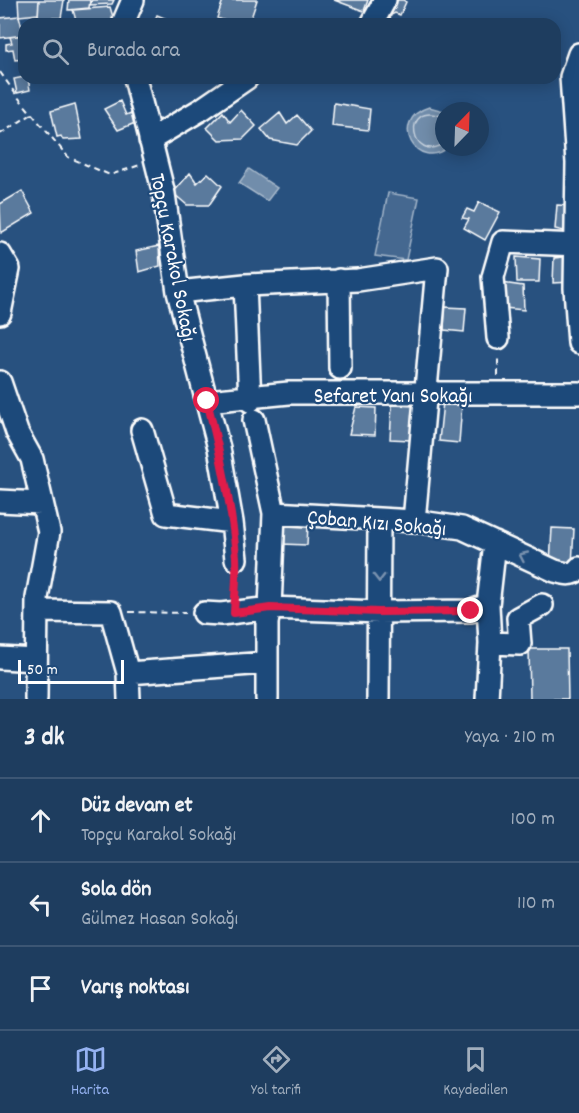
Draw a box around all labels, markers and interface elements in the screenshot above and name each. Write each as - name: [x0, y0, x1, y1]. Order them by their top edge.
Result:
- search box: [18, 18, 561, 84]
- icon: search: [39, 35, 72, 68]
- text: Burada ara: [87, 36, 180, 67]
- north arrow: [435, 102, 489, 156]
- street label: Topçu Karakol Sokağı: [140, 171, 203, 344]
- street label: Sefaret Yanı Sokağı: [314, 382, 472, 413]
- route start: [193, 387, 219, 413]
- street label: Çoban Kızı Sokağı: [306, 503, 447, 546]
- one-way arrow: [518, 551, 529, 563]
- one-way arrow: [373, 573, 385, 582]
- route end: [457, 597, 483, 623]
- scale bar: [18, 657, 124, 684]
- text: 50 m: [27, 659, 58, 682]
- text: 3 dk: [24, 720, 64, 757]
- text: Yaya · 210 m: [465, 724, 555, 752]
- text: Düz devam et: [81, 791, 193, 822]
- icon: ahead: [24, 804, 57, 837]
- text: 100 m: [511, 806, 555, 834]
- text: Topçu Karakol Sokağı: [81, 822, 236, 850]
- text: Sola dön: [81, 875, 151, 906]
- icon: left: [24, 888, 57, 921]
- text: 110 m: [517, 890, 555, 918]
- text: Gülmez Hasan Sokağı: [81, 906, 238, 934]
- icon: arrive: [24, 972, 57, 1005]
- text: Varış noktası: [81, 973, 189, 1004]
- tab: Harita: [71, 1043, 109, 1102]
- tab: Yol tarifi: [251, 1043, 301, 1102]
- tab: Kaydedilen: [443, 1043, 508, 1102]

